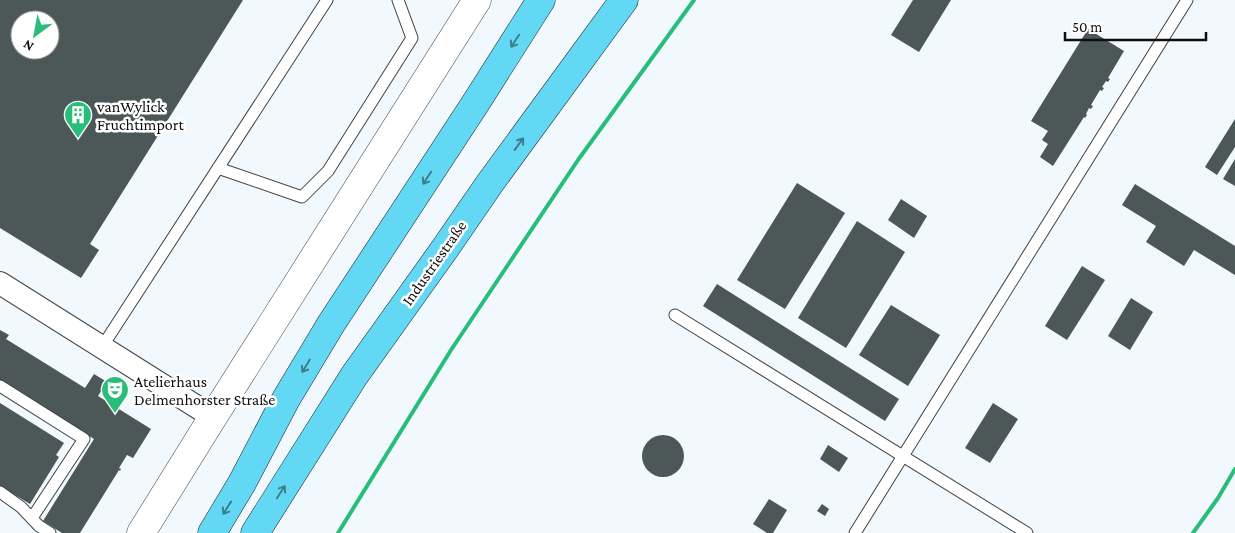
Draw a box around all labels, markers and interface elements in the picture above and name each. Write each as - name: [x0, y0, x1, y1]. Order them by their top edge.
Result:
- north arrow: [10, 10, 60, 60]
- scale bar: [1065, 10, 1206, 42]
- text: 50 m: [1072, 19, 1102, 35]
- one-way arrow: [510, 34, 520, 48]
- text: N: [19, 36, 36, 55]
- place label: vanWylick Fruchtimport: [96, 98, 184, 134]
- building icon: vanWylick Fruchtimport: [63, 100, 93, 139]
- one-way arrow: [514, 137, 524, 151]
- one-way arrow: [421, 170, 431, 184]
- street label: Industriestraße: [399, 218, 469, 308]
- one-way arrow: [300, 358, 310, 372]
- place label: Atelierhaus Delmenhorster Straße: [134, 373, 275, 408]
- theatre icon: Atelierhaus Delmenhorster Straße: [100, 375, 130, 414]
- one-way arrow: [276, 485, 286, 499]
- one-way arrow: [222, 500, 232, 514]

